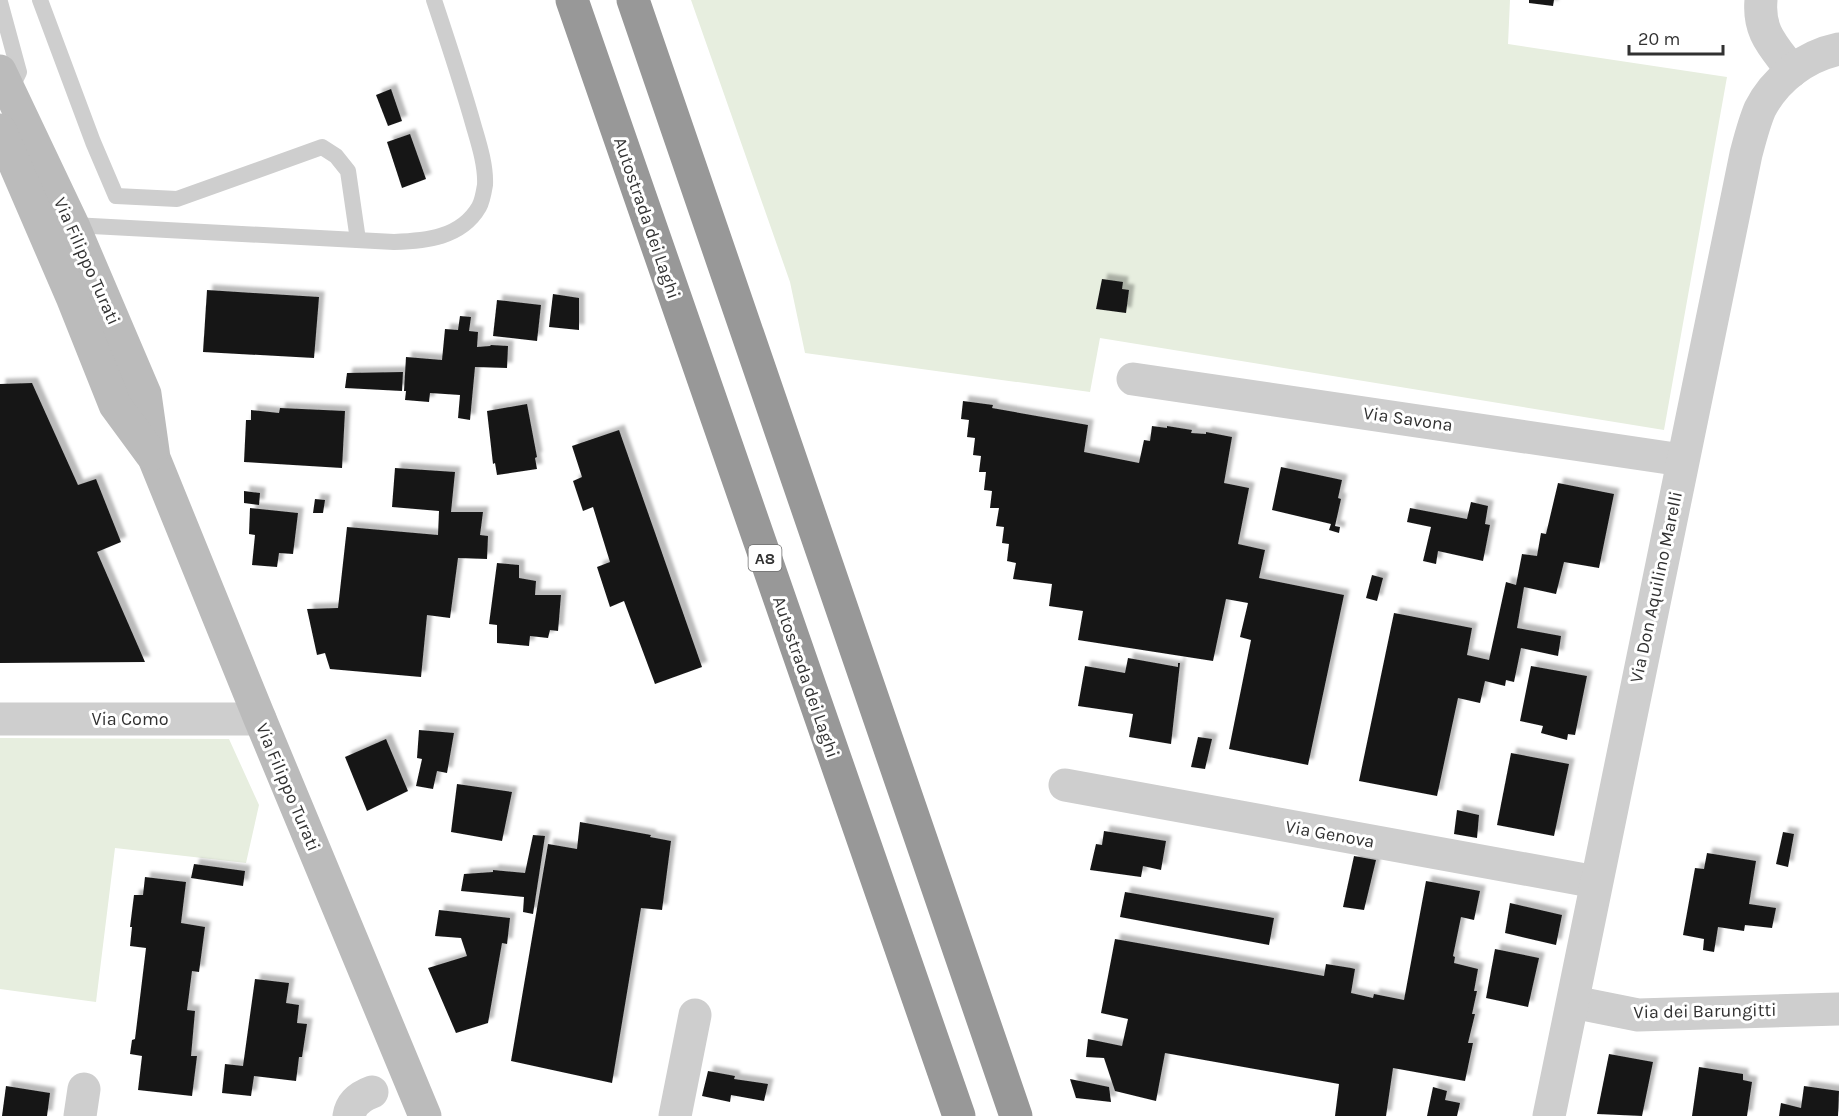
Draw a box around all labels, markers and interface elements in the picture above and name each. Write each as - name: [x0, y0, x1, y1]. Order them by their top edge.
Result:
- scale bar: [1629, 18, 1724, 56]
- text: 20 m: [1638, 28, 1680, 50]
- street label: Autostrada dei Laghi: [609, 134, 685, 302]
- street label: Via Filippo Turati: [49, 194, 125, 328]
- street label: Via Savona: [1362, 402, 1454, 436]
- street label: Via Don Aquilino Marelli: [1625, 489, 1687, 685]
- road number: A8: [748, 545, 782, 571]
- street label: Autostrada dei Laghi: [768, 593, 844, 761]
- street label: Via Como: [91, 708, 169, 730]
- street label: Via Filippo Turati: [251, 720, 325, 854]
- street label: Via Genova: [1284, 815, 1376, 853]
- street label: Via dei Barungitti: [1633, 999, 1777, 1023]

